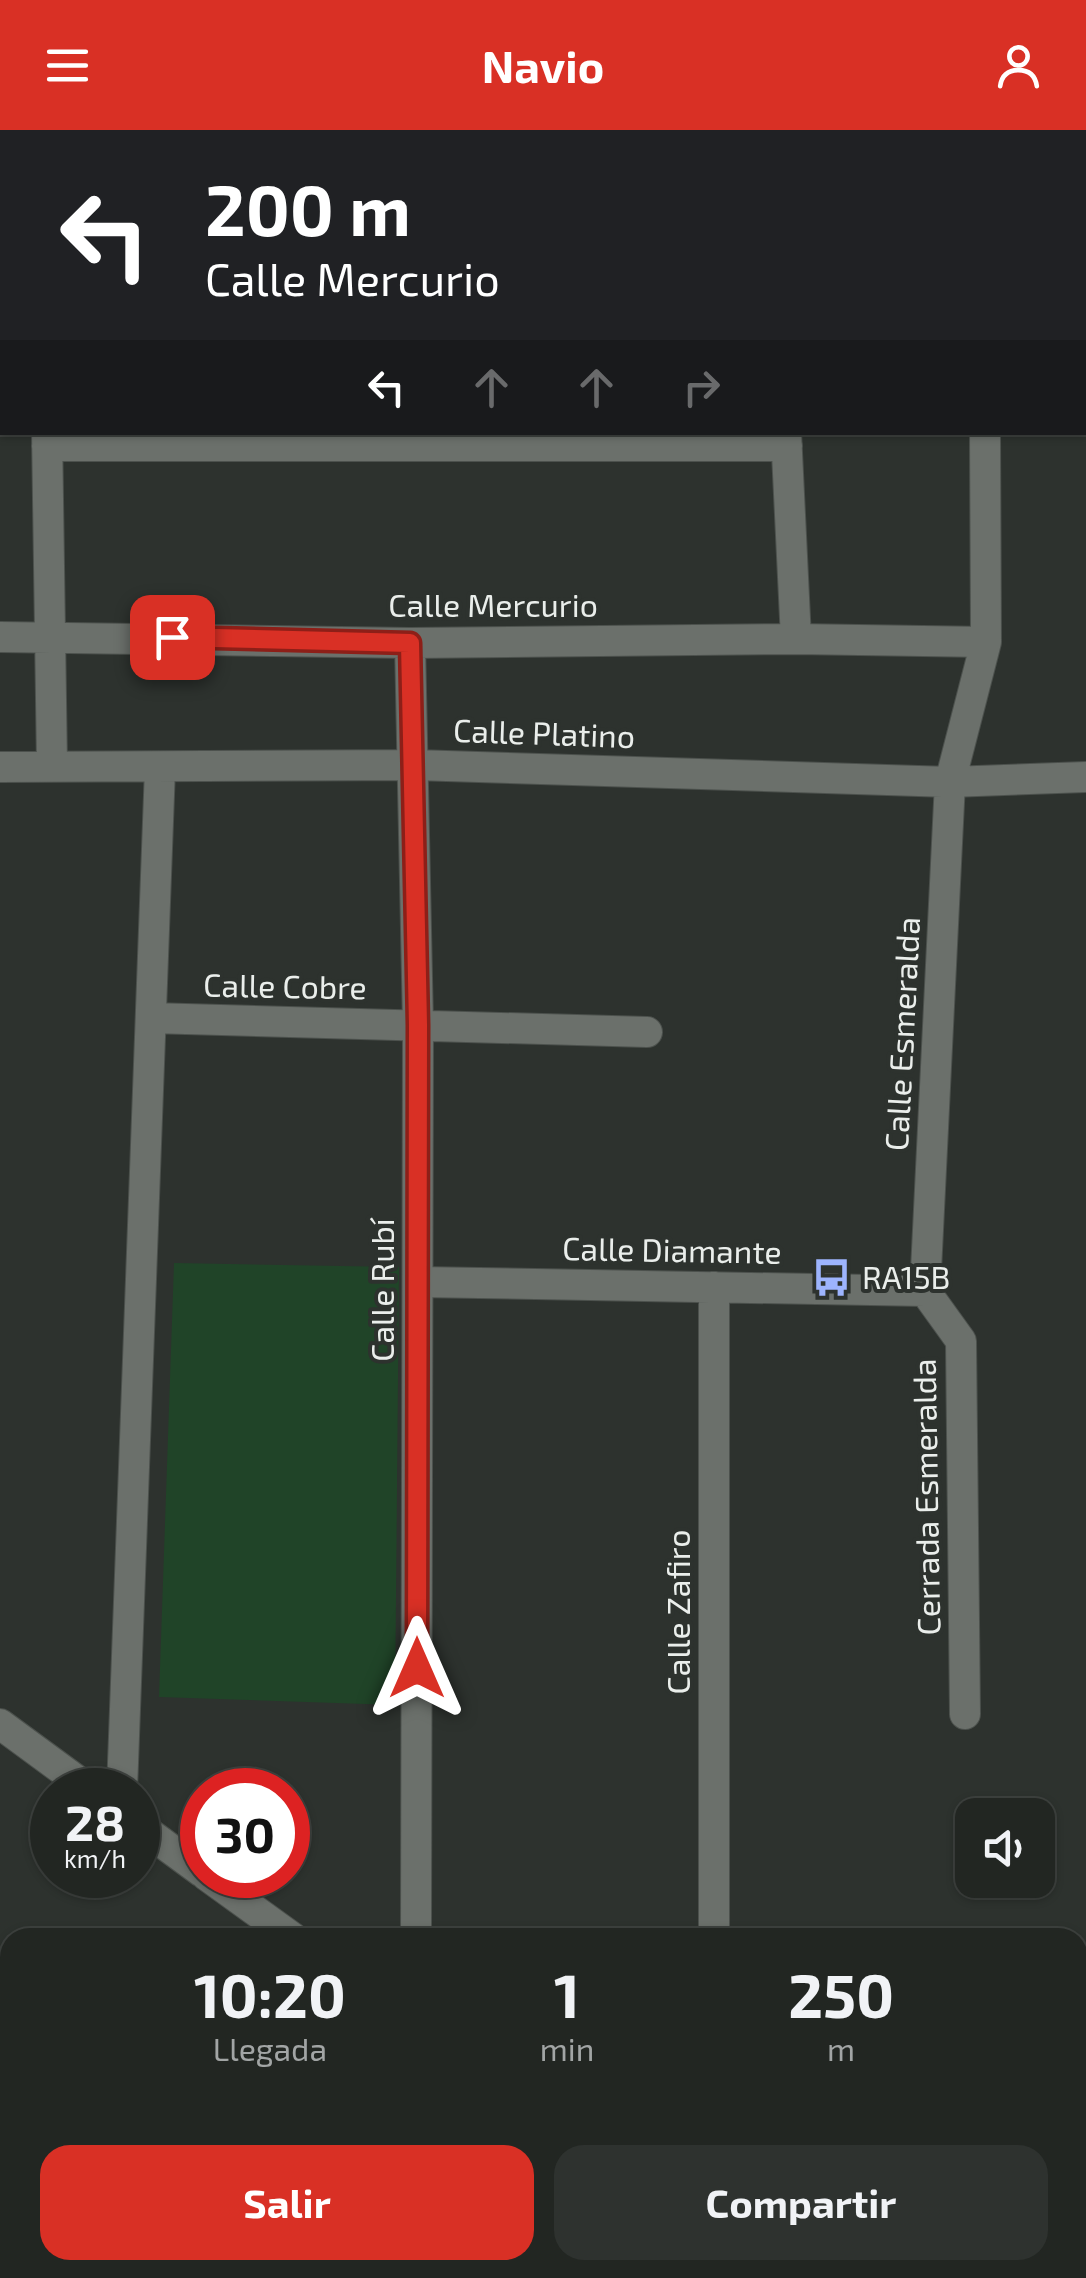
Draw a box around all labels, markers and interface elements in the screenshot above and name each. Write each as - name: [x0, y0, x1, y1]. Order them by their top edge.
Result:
- icon: menu: [40, 38, 95, 93]
- text: Navio: [482, 38, 604, 92]
- icon: person: [991, 38, 1046, 93]
- text: 200 m: [205, 166, 411, 250]
- icon: left: [40, 170, 170, 300]
- text: Calle Mercurio: [205, 251, 500, 305]
- icon: left: [359, 360, 414, 415]
- icon: ahead: [464, 360, 519, 415]
- icon: ahead: [569, 360, 624, 415]
- icon: right: [674, 360, 729, 415]
- street label: Calle Mercurio: [388, 585, 598, 623]
- pin: [130, 595, 215, 680]
- icon: arrive: [145, 610, 200, 665]
- street label: Calle Platino: [452, 710, 636, 754]
- street label: Calle Esmeralda: [876, 916, 926, 1152]
- street label: Calle Cobre: [203, 965, 367, 1005]
- street label: Calle Rubí: [362, 1217, 400, 1362]
- street label: Calle Diamante: [562, 1228, 782, 1270]
- bus stop icon: RA15B: [811, 1257, 853, 1299]
- place label: RA15B: [862, 1257, 950, 1295]
- street label: Cerrada Esmeralda: [904, 1358, 946, 1636]
- street label: Calle Zafiro: [658, 1530, 696, 1694]
- position arrow: [365, 1616, 469, 1720]
- speed limit sign: 30: [180, 1768, 310, 1898]
- text: 28: [65, 1791, 125, 1851]
- map controls: [955, 1798, 1055, 1898]
- button: sound: [955, 1798, 1055, 1898]
- text: km/h: [64, 1843, 126, 1873]
- text: 10:20: [194, 1958, 346, 2030]
- text: 1: [554, 1958, 580, 2030]
- text: 250: [788, 1958, 894, 2030]
- text: Llegada: [213, 2029, 327, 2067]
- text: min: [540, 2029, 594, 2067]
- text: m: [827, 2029, 855, 2067]
- button: Salir: [40, 2145, 534, 2260]
- button: Compartir: [554, 2145, 1048, 2260]

